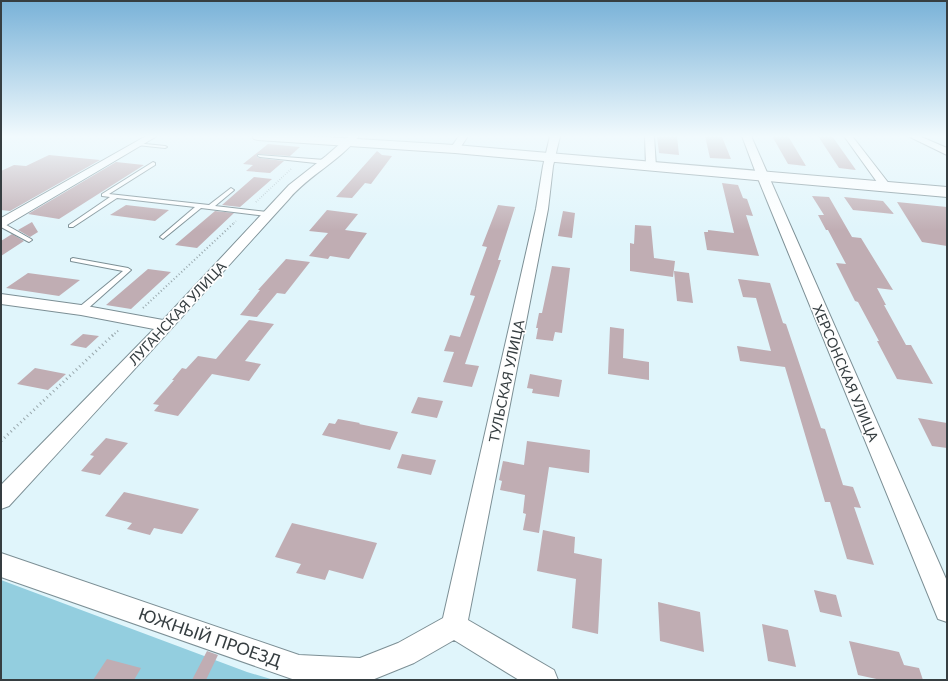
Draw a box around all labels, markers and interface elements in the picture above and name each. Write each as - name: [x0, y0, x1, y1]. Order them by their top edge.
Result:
- street label: ЛУГАНСКАЯ УЛИЦА: [124, 257, 230, 369]
- street label: ХЕРСОНСКАЯ УЛИЦА: [809, 302, 883, 444]
- street label: ТУЛЬСКАЯ УЛИЦА: [485, 318, 527, 444]
- street label: ЮЖНЫЙ ПРОЕЗД: [136, 603, 284, 671]

